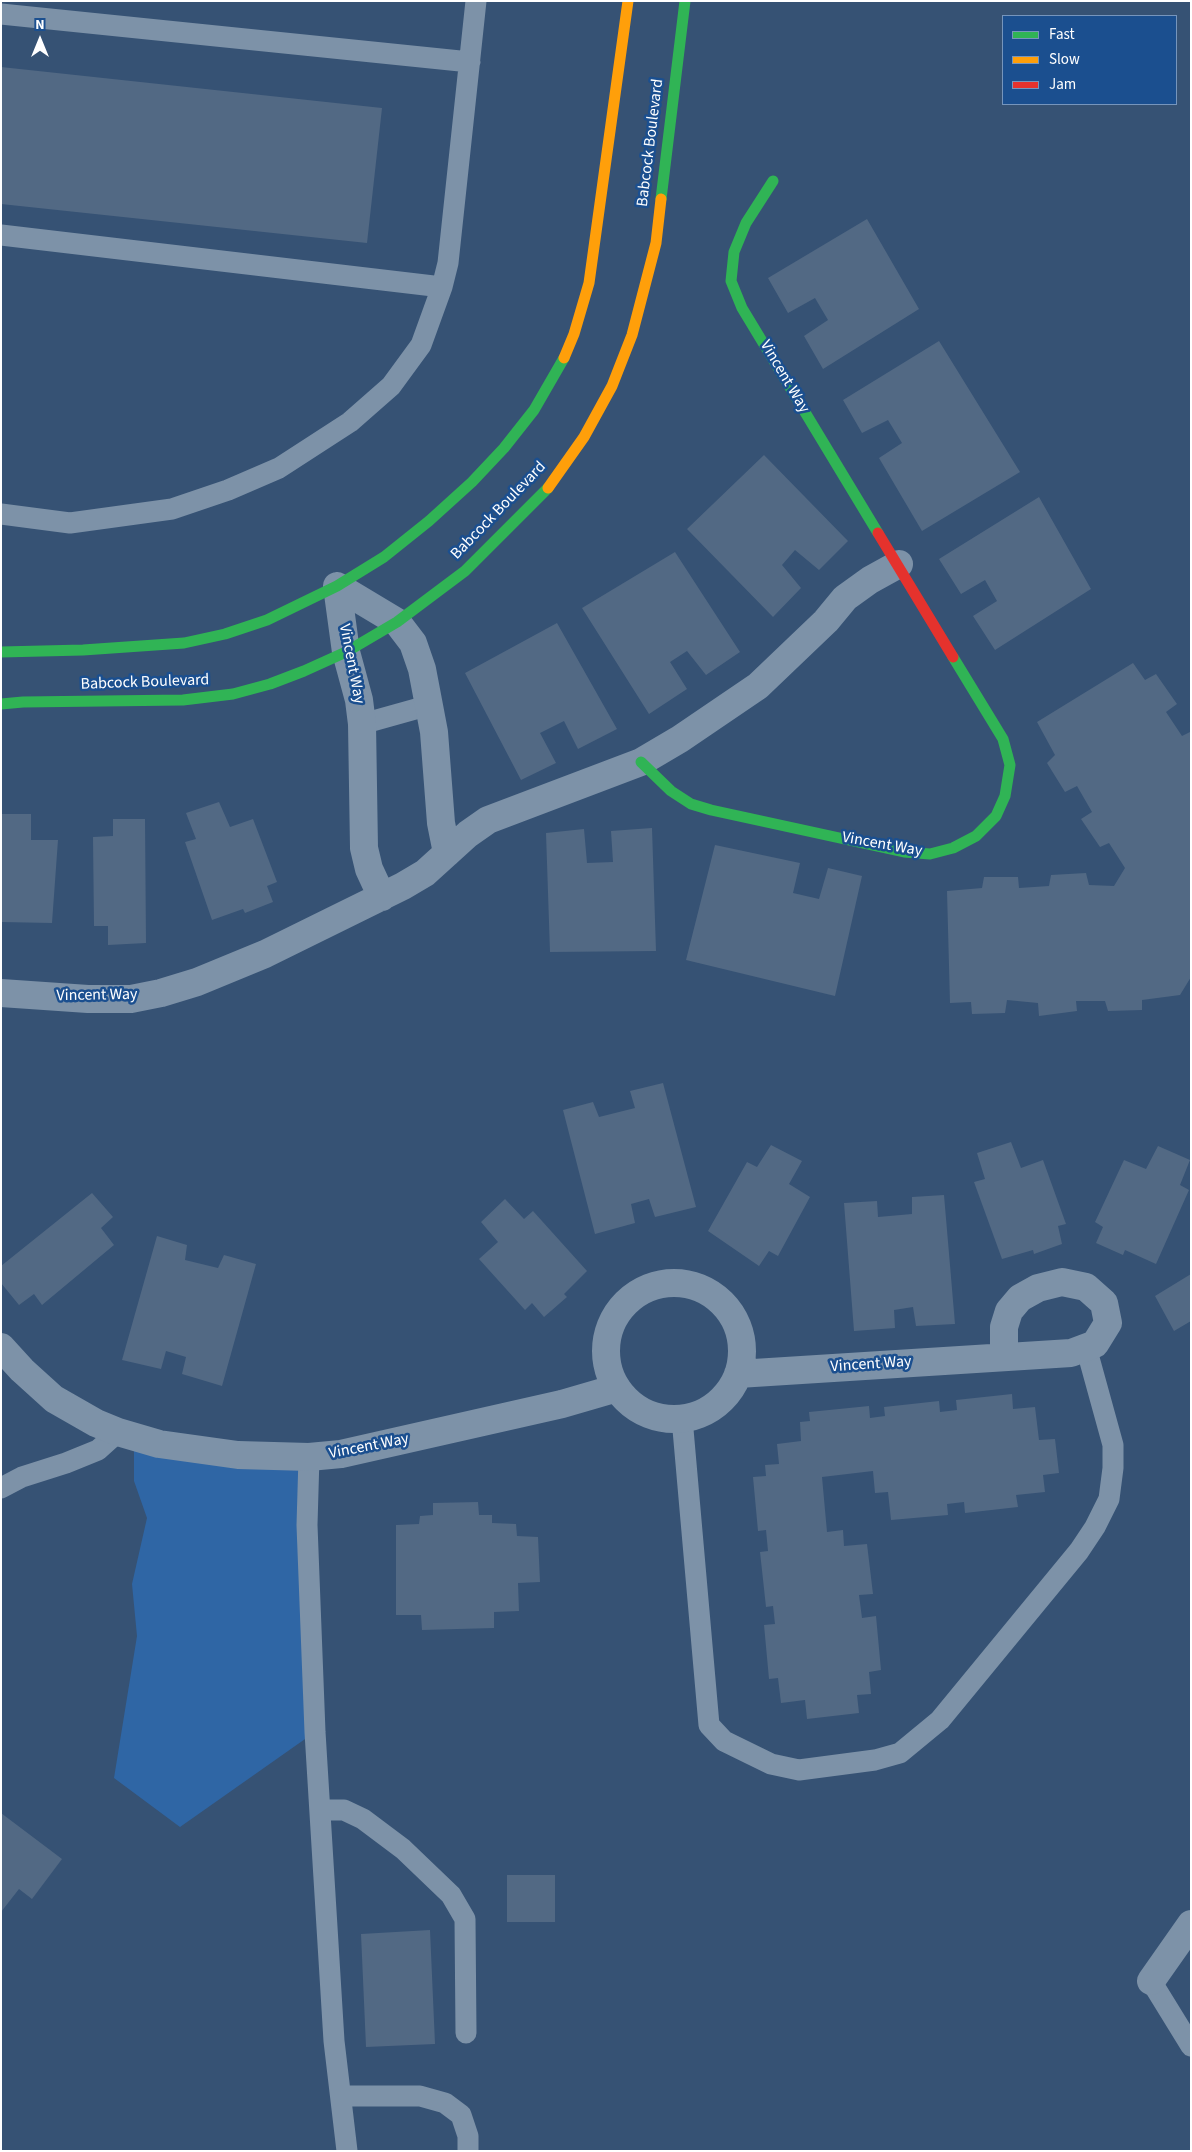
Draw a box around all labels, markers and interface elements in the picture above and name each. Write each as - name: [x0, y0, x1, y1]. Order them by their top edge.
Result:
- north arrow: [15, 15, 65, 65]
- text: N: [35, 15, 45, 35]
- legend: [1002, 15, 1177, 105]
- text: Fast: [1049, 24, 1075, 45]
- text: Slow: [1049, 49, 1080, 70]
- text: Jam: [1049, 74, 1076, 95]
- street label: Babcock Boulevard: [634, 78, 668, 208]
- street label: Vincent Way: [755, 337, 813, 417]
- street label: Babcock Boulevard: [447, 458, 551, 564]
- street label: Vincent Way: [334, 622, 368, 706]
- street label: Babcock Boulevard: [80, 671, 210, 695]
- street label: Vincent Way: [840, 829, 924, 861]
- street label: Vincent Way: [56, 986, 138, 1006]
- street label: Vincent Way: [830, 1353, 912, 1377]
- street label: Vincent Way: [327, 1430, 411, 1464]

